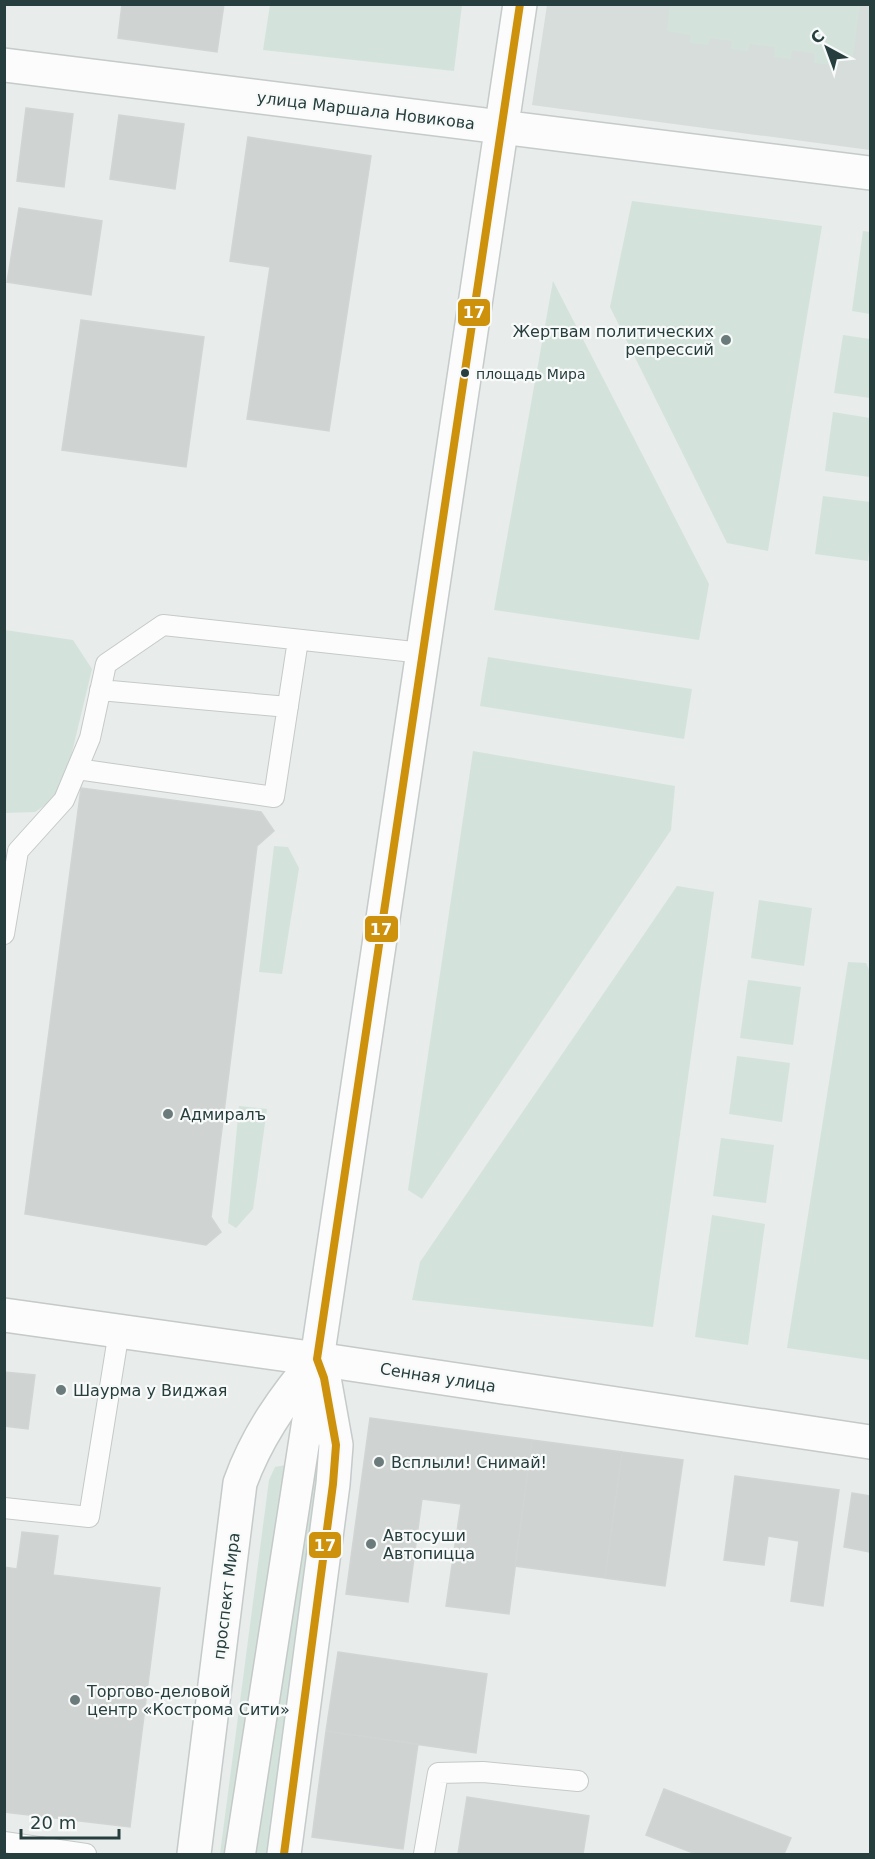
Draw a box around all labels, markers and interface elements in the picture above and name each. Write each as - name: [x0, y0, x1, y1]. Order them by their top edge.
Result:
- north arrow: [797, 18, 857, 78]
- text: С: [807, 26, 828, 48]
- street label: улица Маршала Новикова: [256, 88, 476, 133]
- line badge: 17: [457, 298, 491, 327]
- text: 17: [463, 303, 485, 322]
- place label: Жертвам политических репрессий: [513, 322, 714, 359]
- marker: Жертвам политических репрессий: [719, 333, 733, 347]
- place label: площадь Мира: [476, 366, 585, 382]
- marker: площадь Мира: [459, 367, 471, 379]
- line badge: 17: [364, 915, 399, 943]
- text: 17: [370, 920, 392, 939]
- place label: Адмиралъ: [180, 1105, 266, 1124]
- marker: Адмиралъ: [161, 1107, 175, 1121]
- street label: Сенная улица: [379, 1359, 497, 1396]
- place label: Шаурма у Виджая: [73, 1381, 227, 1400]
- marker: Шаурма у Виджая: [54, 1383, 68, 1397]
- place label: Всплыли! Снимай!: [391, 1453, 547, 1472]
- marker: Всплыли! Снимай!: [372, 1455, 386, 1469]
- place label: Автосуши Автопицца: [383, 1526, 475, 1563]
- line badge: 17: [308, 1531, 342, 1559]
- street label: проспект Мира: [209, 1532, 244, 1661]
- text: 17: [314, 1536, 336, 1555]
- marker: Автосуши Автопицца: [364, 1537, 378, 1551]
- place label: Торгово-деловой центр «Кострома Сити»: [86, 1682, 290, 1719]
- marker: Торгово-деловой центр «Кострома Сити»: [68, 1693, 82, 1707]
- scale bar: [21, 1802, 118, 1840]
- text: 20 m: [30, 1812, 76, 1833]

